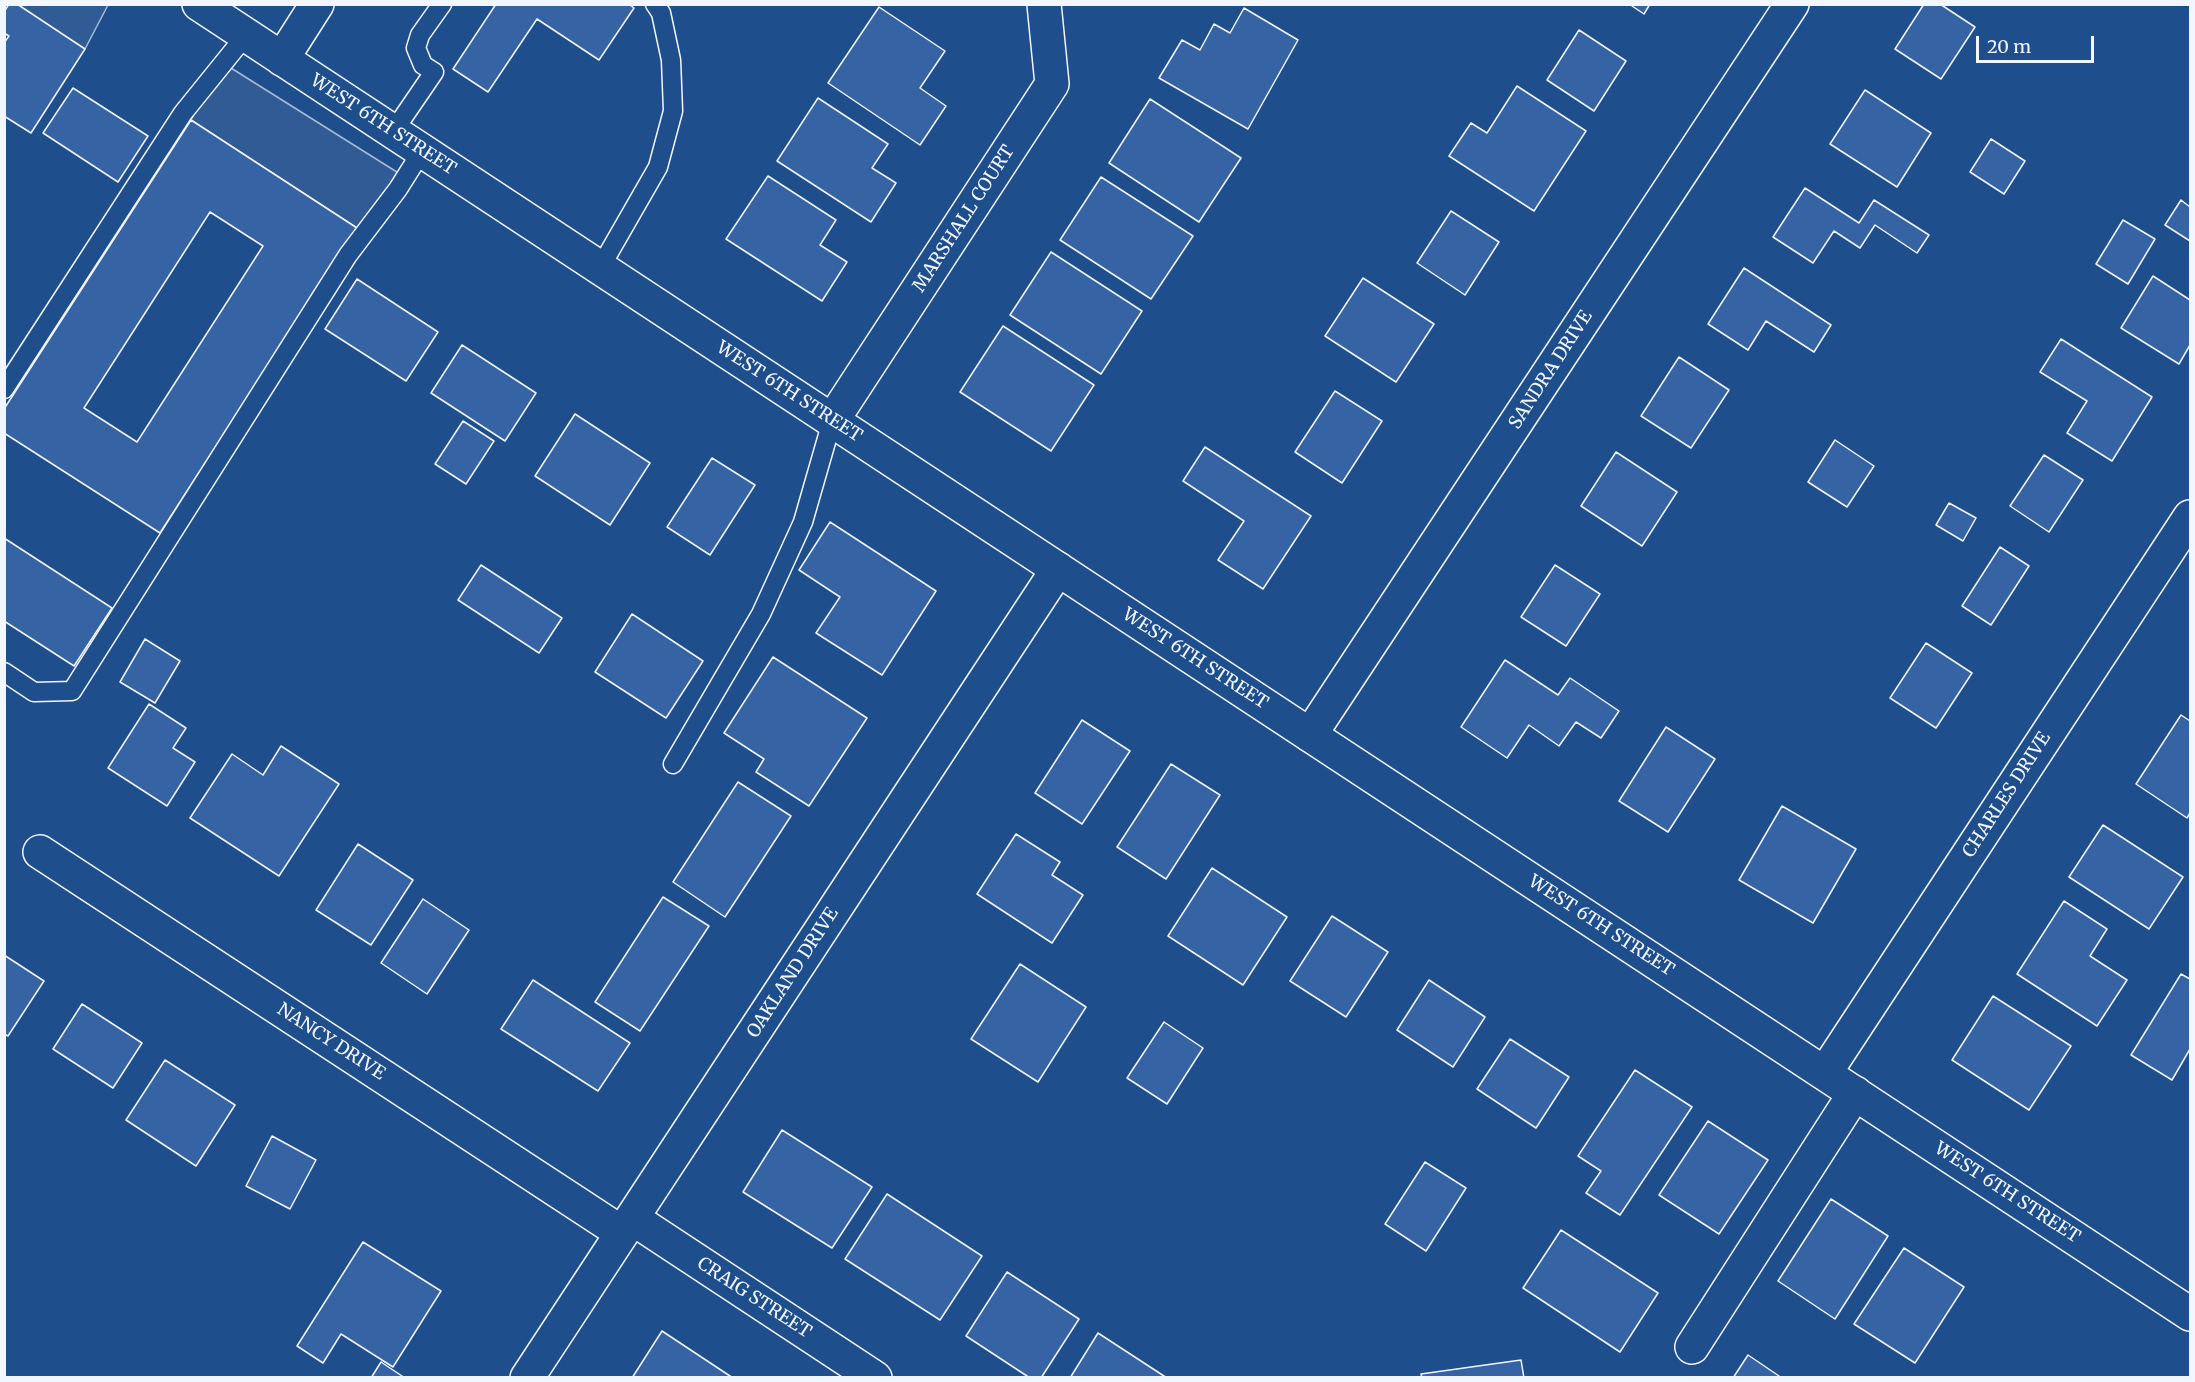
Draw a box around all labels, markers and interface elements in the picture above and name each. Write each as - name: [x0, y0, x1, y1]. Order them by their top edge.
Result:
- scale bar: [1979, 24, 2098, 62]
- text: 20 m: [1987, 35, 2031, 58]
- street label: WEST 6TH STREET: [306, 70, 460, 180]
- street label: MARSHALL COURT: [909, 142, 1019, 296]
- street label: SANDRA DRIVE: [1505, 307, 1597, 433]
- street label: WEST 6TH STREET: [712, 337, 866, 447]
- street label: WEST 6TH STREET: [1118, 604, 1272, 714]
- street label: CHARLES DRIVE: [1958, 728, 2056, 862]
- street label: WEST 6TH STREET: [1524, 871, 1678, 981]
- street label: OAKLAND DRIVE: [743, 904, 843, 1042]
- street label: NANCY DRIVE: [273, 999, 389, 1085]
- street label: WEST 6TH STREET: [1930, 1138, 2084, 1248]
- street label: CRAIG STREET: [693, 1253, 815, 1343]

